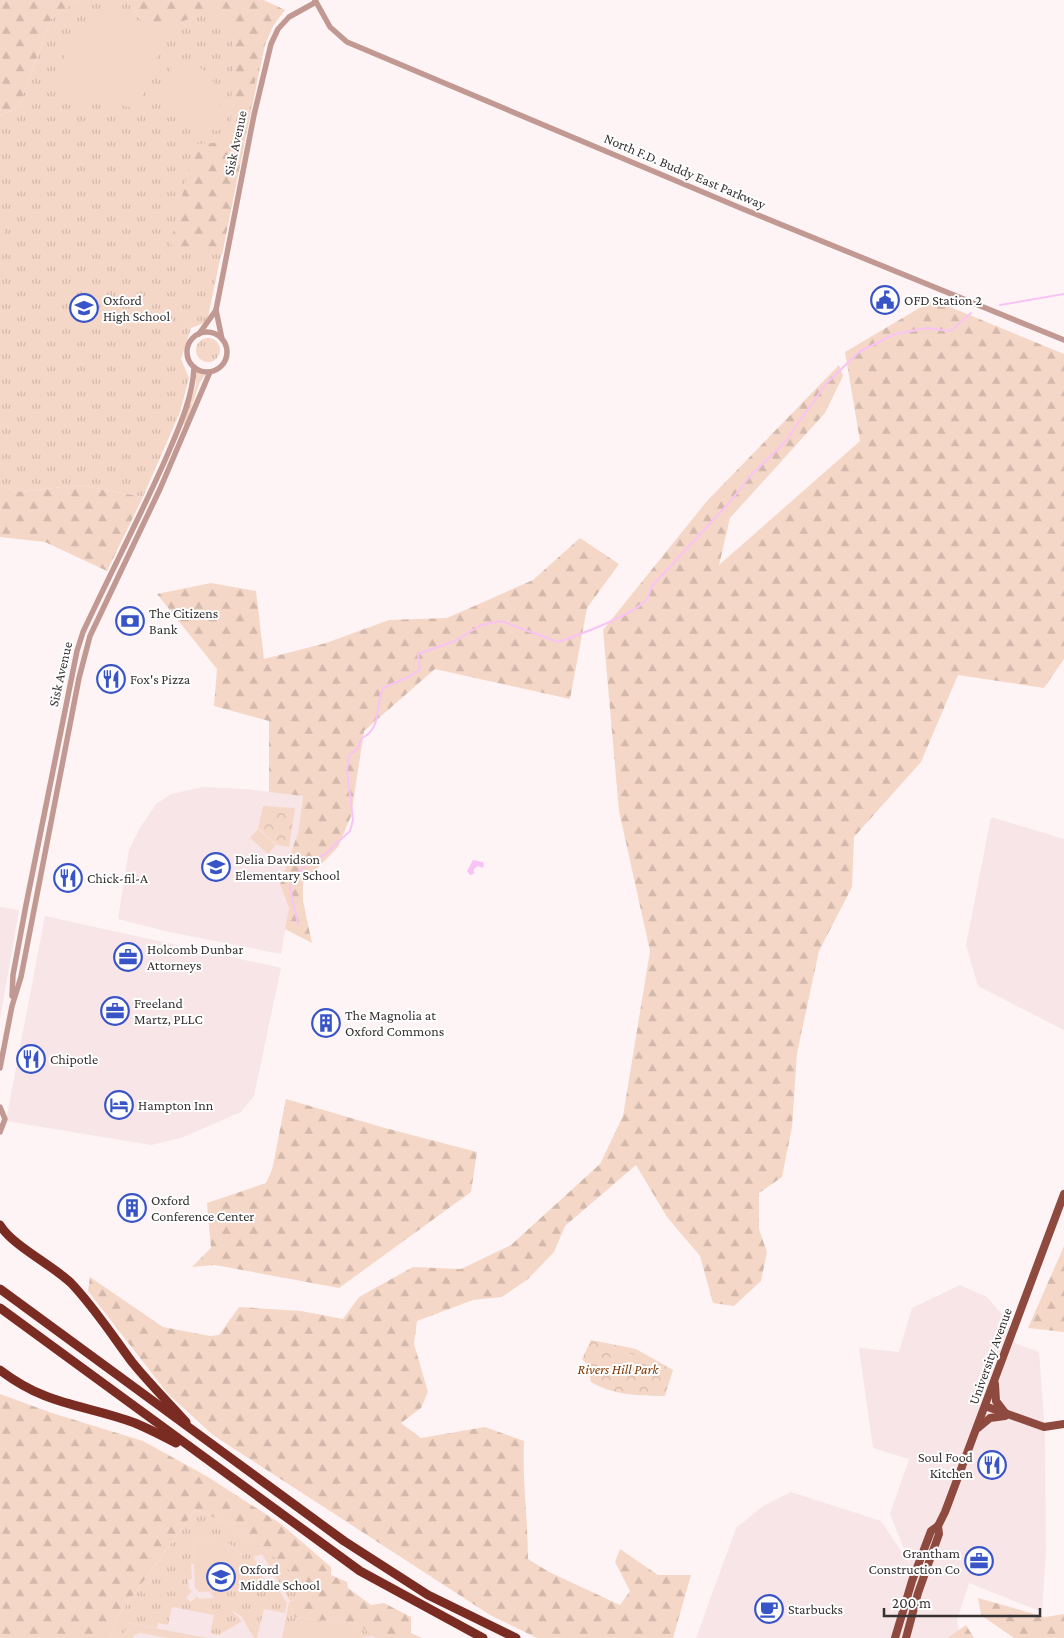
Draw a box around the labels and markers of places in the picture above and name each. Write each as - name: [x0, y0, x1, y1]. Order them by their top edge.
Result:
- public building icon: OFD Station 2: [870, 285, 900, 315]
- place label: Oxford High School: [103, 292, 170, 324]
- place label: OFD Station 2: [904, 292, 982, 308]
- school or university icon: Oxford High School: [69, 293, 99, 323]
- place label: The Citizens Bank: [149, 605, 218, 637]
- bank icon: The Citizens Bank: [115, 606, 145, 636]
- restaurant icon: Fox's Pizza: [96, 664, 126, 694]
- place label: Fox's Pizza: [130, 671, 191, 687]
- place label: Delia Davidson Elementary School: [235, 851, 340, 883]
- school or university icon: Delia Davidson Elementary School: [201, 852, 231, 882]
- restaurant icon: Chick-fil-A: [53, 863, 83, 893]
- place label: Chick-fil-A: [87, 870, 148, 886]
- place label: Holcomb Dunbar Attorneys: [147, 941, 244, 973]
- office icon: Holcomb Dunbar Attorneys: [113, 942, 143, 972]
- place label: Freeland Martz, PLLC: [134, 995, 203, 1027]
- office icon: Freeland Martz, PLLC: [100, 996, 130, 1026]
- place label: The Magnolia at Oxford Commons: [345, 1007, 444, 1039]
- building icon: The Magnolia at Oxford Commons: [311, 1008, 341, 1038]
- restaurant icon: Chipotle: [16, 1044, 46, 1074]
- place label: Chipotle: [50, 1051, 98, 1067]
- hotel icon: Hampton Inn: [104, 1090, 134, 1120]
- place label: Hampton Inn: [138, 1097, 214, 1113]
- place label: Oxford Conference Center: [151, 1192, 254, 1224]
- building icon: Oxford Conference Center: [117, 1193, 147, 1223]
- place label: Soul Food Kitchen: [918, 1449, 974, 1481]
- restaurant icon: Soul Food Kitchen: [977, 1450, 1007, 1480]
- place label: Grantham Construction Co: [868, 1545, 960, 1577]
- office icon: Grantham Construction Co: [964, 1546, 994, 1576]
- place label: Oxford Middle School: [240, 1561, 320, 1593]
- school or university icon: Oxford Middle School: [206, 1562, 236, 1592]
- cafe icon: Starbucks: [754, 1594, 784, 1624]
- place label: Starbucks: [788, 1601, 843, 1617]

